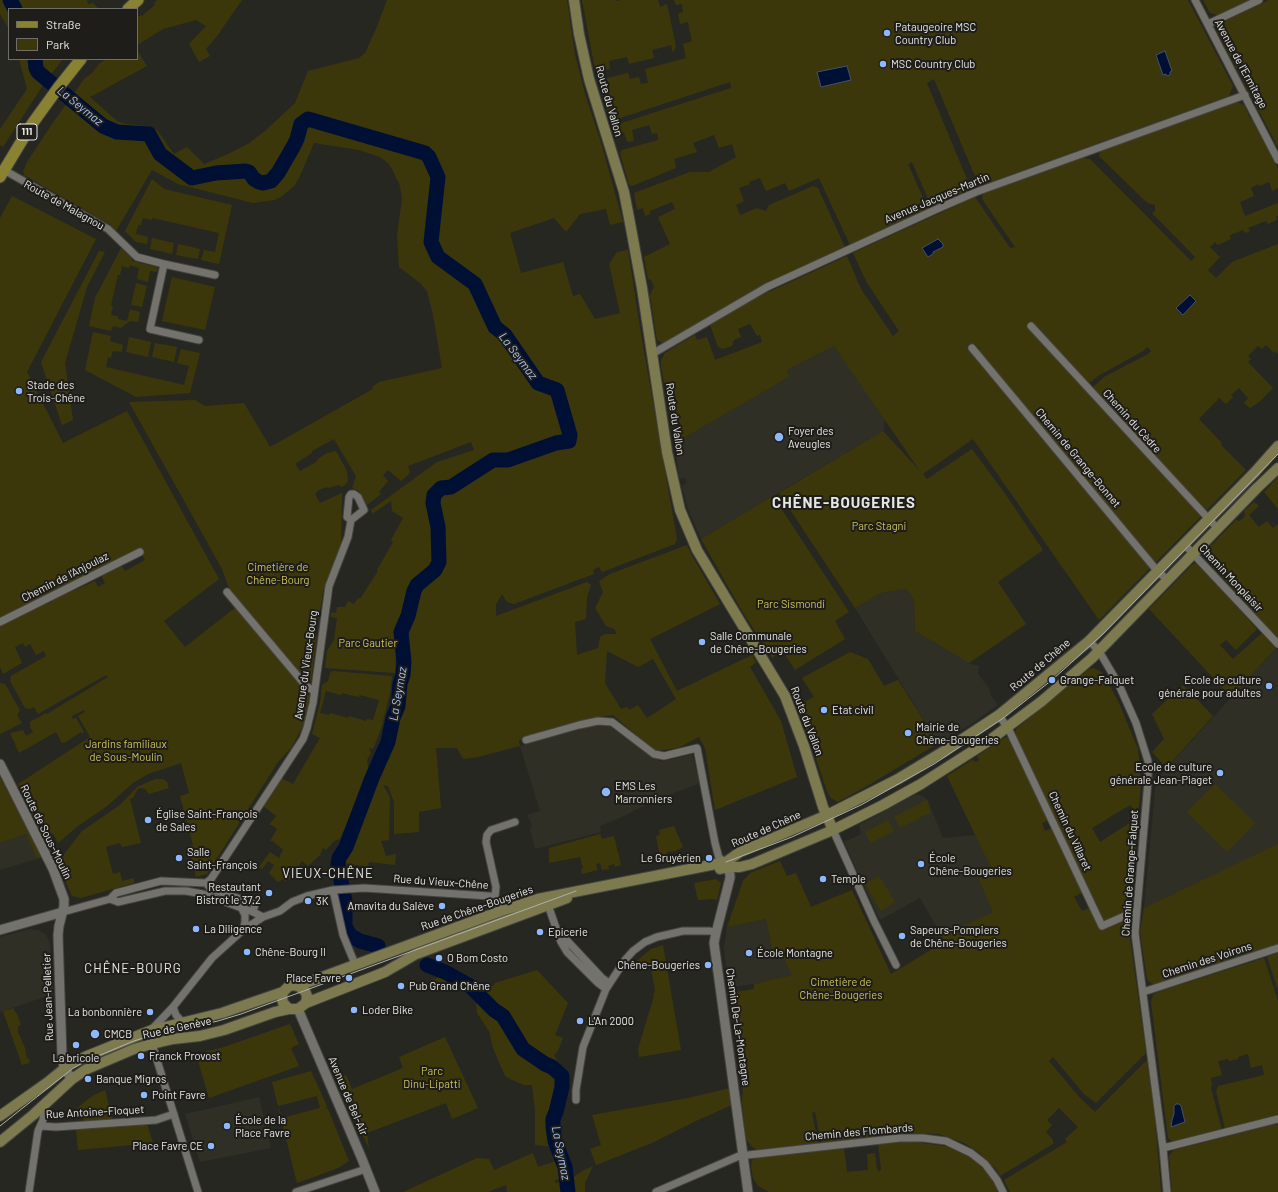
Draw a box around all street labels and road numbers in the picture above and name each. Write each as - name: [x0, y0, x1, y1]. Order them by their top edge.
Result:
- street label: Avenue de l'Ermitage: [1212, 17, 1270, 111]
- street label: Route du Vallon: [593, 64, 625, 138]
- road number: 111: [17, 124, 37, 140]
- street label: Avenue Jacques-Martin: [883, 170, 991, 226]
- street label: Route de Malagnou: [22, 177, 106, 233]
- street label: Route du Vallon: [663, 382, 687, 456]
- street label: Chemin du Cèdre: [1100, 387, 1164, 455]
- street label: Chemin de Grange-Bonnet: [1033, 406, 1123, 510]
- street label: Chemin Monplaisir: [1196, 542, 1266, 614]
- street label: Chemin de l'Anjoulaz: [19, 549, 111, 605]
- street label: Avenue du Vieux-Bourg: [292, 610, 320, 720]
- street label: Route de Chêne: [1007, 636, 1073, 694]
- street label: Route du Vallon: [788, 684, 826, 758]
- street label: Route de Sous-Moulin: [17, 783, 75, 881]
- street label: Chemin du Villaret: [1046, 789, 1094, 873]
- street label: Route de Chêne: [729, 808, 803, 850]
- street label: Chemin de Grange-Falquet: [1119, 809, 1141, 937]
- street label: Rue du Vieux-Chêne: [393, 872, 489, 892]
- street label: Rue de Chêne-Bougeries: [419, 883, 535, 933]
- street label: Chemin des Voirons: [1160, 939, 1254, 981]
- street label: Rue Jean-Pelletier: [40, 953, 56, 1041]
- street label: Chemin De-La-Montagne: [723, 967, 753, 1087]
- street label: Rue de Genève: [141, 1014, 213, 1042]
- street label: Avenue de Bel-Air: [325, 1055, 371, 1137]
- street label: Rue Antoine-Floquet: [45, 1103, 145, 1121]
- street label: Chemin des Flombards: [804, 1121, 914, 1143]

